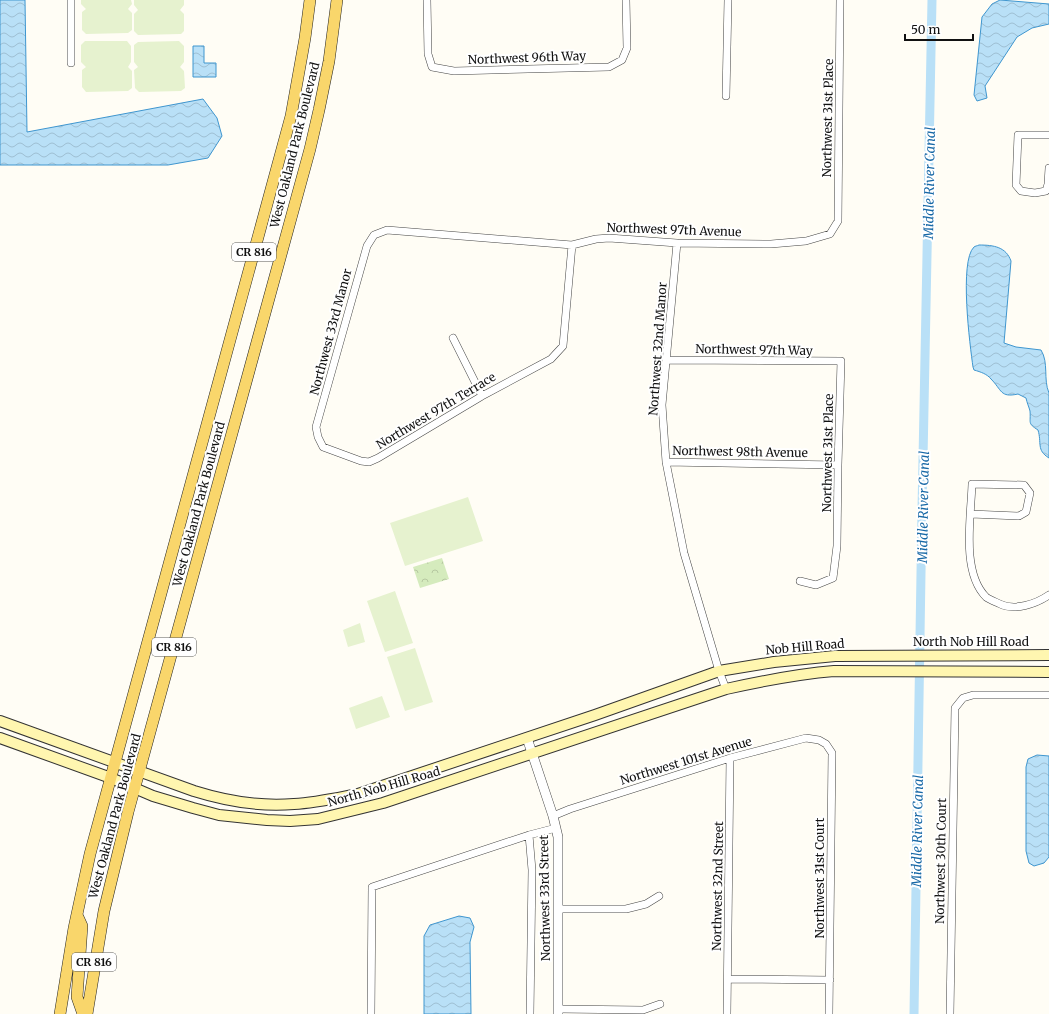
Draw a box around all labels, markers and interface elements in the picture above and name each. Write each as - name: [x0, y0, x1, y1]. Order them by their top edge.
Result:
- scale bar: [905, 16, 973, 42]
- text: 50 m: [911, 22, 940, 37]
- street label: Northwest 96th Way: [468, 48, 586, 67]
- street label: Northwest 31st Place: [819, 58, 836, 178]
- street label: West Oakland Park Boulevard: [266, 61, 322, 230]
- water label: Middle River Canal: [920, 127, 939, 240]
- street label: Northwest 97th Avenue: [606, 220, 742, 239]
- road number: CR 816: [232, 243, 276, 261]
- street label: Northwest 33rd Manor: [306, 266, 355, 397]
- street label: Northwest 32nd Manor: [645, 281, 670, 416]
- street label: Northwest 97th Way: [695, 341, 813, 358]
- street label: Northwest 97th Terrace: [373, 369, 498, 452]
- street label: Northwest 31st Place: [819, 393, 836, 513]
- street label: West Oakland Park Boulevard: [169, 420, 228, 589]
- street label: Northwest 98th Avenue: [672, 443, 808, 460]
- water label: Middle River Canal: [914, 451, 933, 564]
- street label: North Nob Hill Road: [913, 634, 1029, 649]
- street label: Nob Hill Road: [765, 636, 845, 657]
- road number: CR 816: [152, 638, 196, 656]
- street label: West Oakland Park Boulevard: [85, 732, 144, 901]
- street label: Northwest 101st Avenue: [618, 733, 753, 788]
- street label: North Nob Hill Road: [326, 763, 442, 810]
- water label: Middle River Canal: [908, 775, 927, 888]
- street label: Northwest 30th Court: [932, 798, 949, 924]
- street label: Northwest 31st Court: [812, 817, 827, 939]
- street label: Northwest 32nd Street: [709, 821, 726, 951]
- street label: Northwest 33rd Street: [536, 835, 553, 961]
- road number: CR 816: [72, 953, 116, 971]

